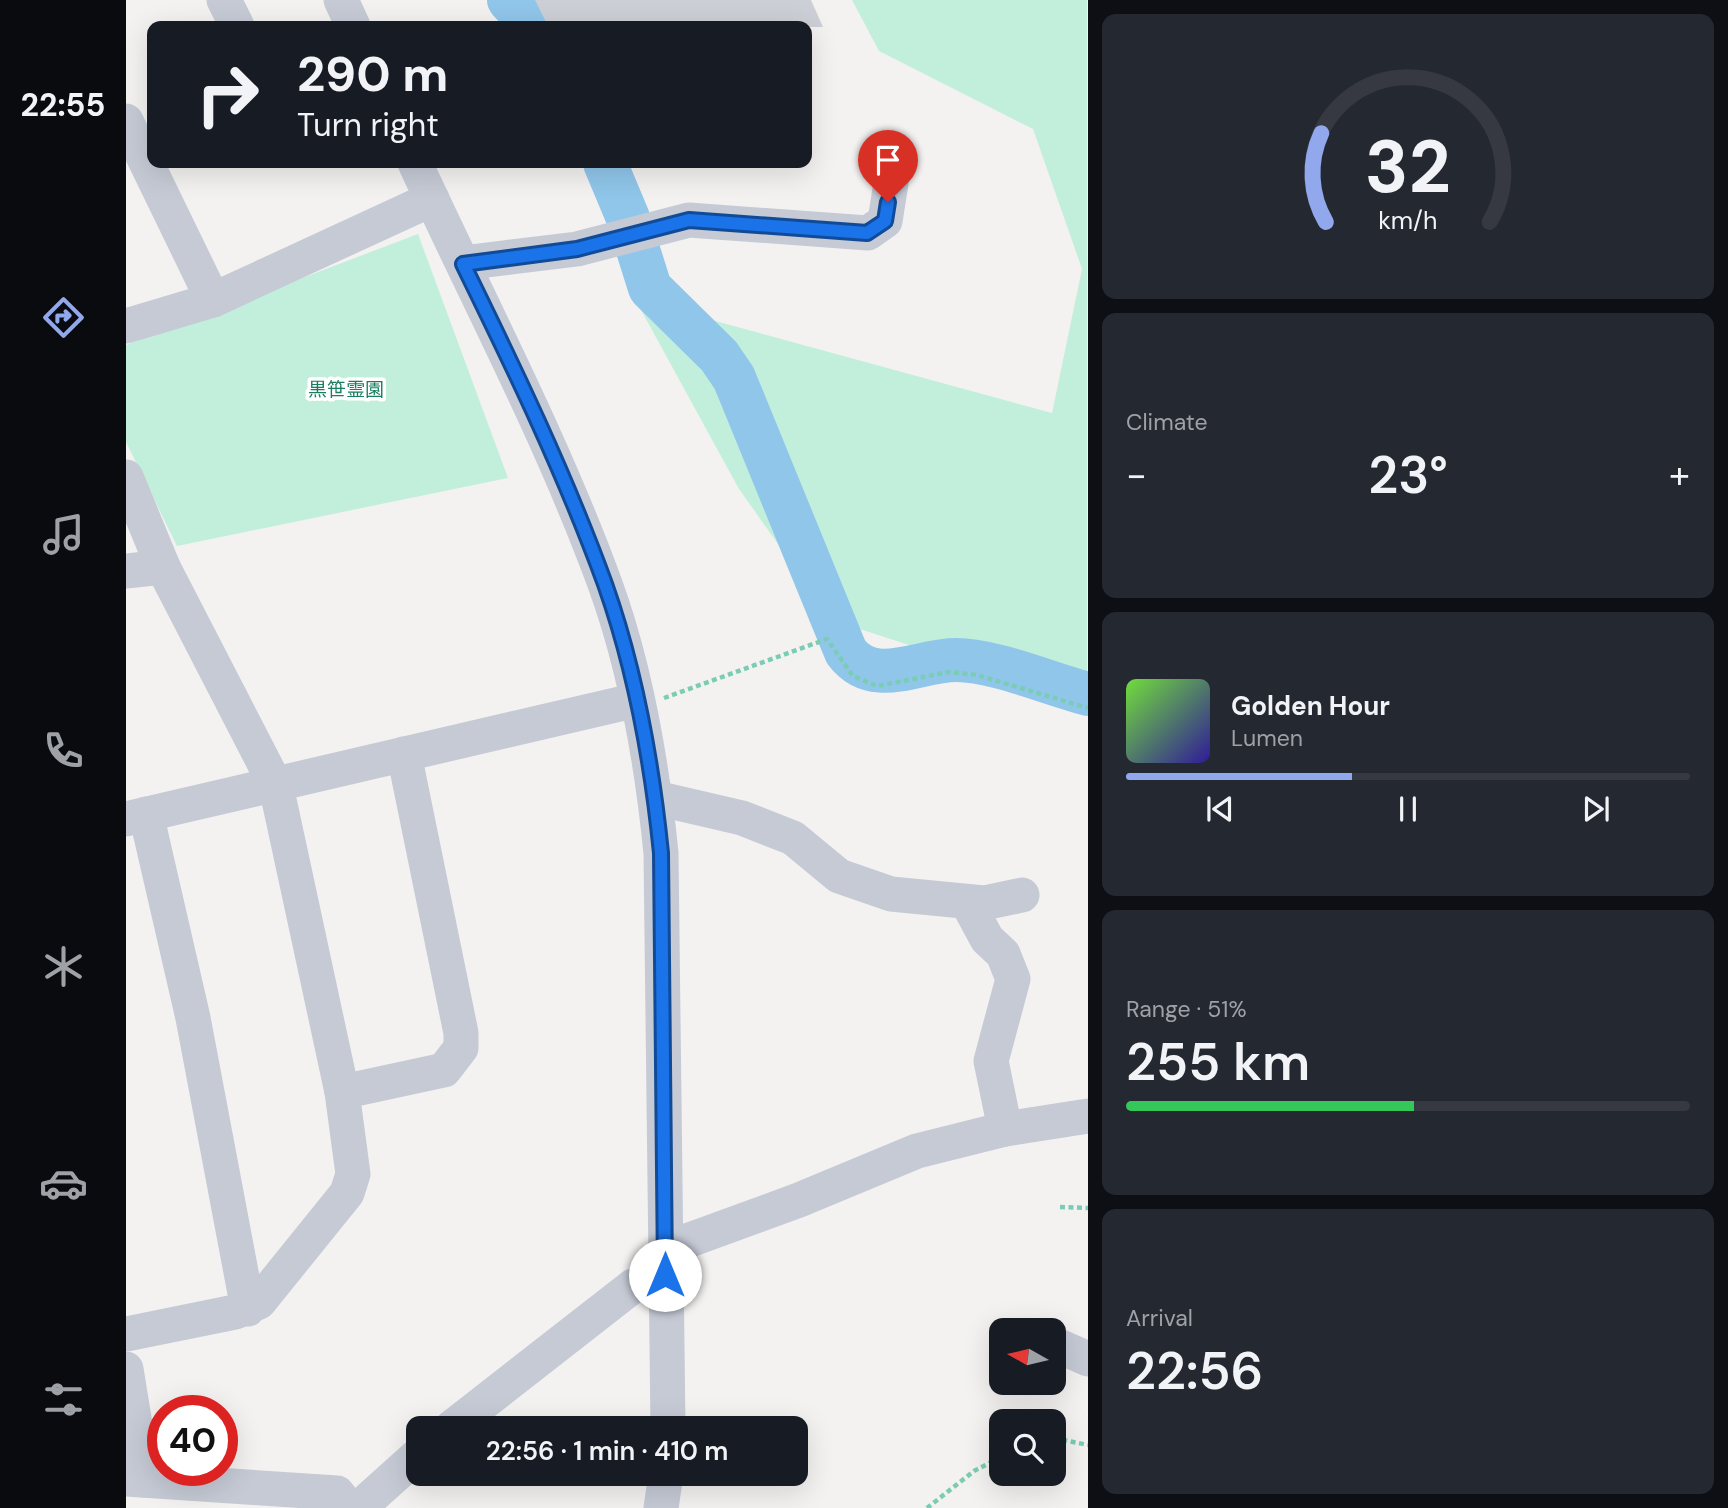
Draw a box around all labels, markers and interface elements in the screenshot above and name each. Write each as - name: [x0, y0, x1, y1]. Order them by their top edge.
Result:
- text: 290 m: [297, 42, 448, 106]
- icon: right: [182, 49, 273, 140]
- text: 22:55: [21, 84, 105, 126]
- text: Turn right: [297, 104, 439, 146]
- text: 32: [1365, 121, 1451, 216]
- pin: [858, 130, 918, 202]
- icon: arrive: [869, 141, 907, 179]
- text: km/h: [1378, 204, 1438, 237]
- icon: directions: [39, 293, 88, 342]
- park label: 黒笹霊園: [308, 377, 384, 402]
- text: Climate: [1126, 407, 1208, 437]
- text: 23°: [1368, 441, 1448, 509]
- text: −: [1126, 450, 1147, 500]
- text: +: [1669, 450, 1690, 500]
- icon: music: [39, 510, 88, 559]
- text: Golden Hour: [1231, 689, 1390, 723]
- text: Lumen: [1231, 723, 1303, 753]
- icon: phone: [39, 726, 88, 775]
- icon: previous: [1201, 790, 1239, 828]
- icon: pause: [1389, 790, 1427, 828]
- icon: next: [1577, 790, 1615, 828]
- icon: climate: [39, 942, 88, 991]
- text: Range · 51%: [1126, 994, 1247, 1024]
- text: 255 km: [1126, 1028, 1310, 1096]
- icon: car: [39, 1159, 88, 1208]
- position arrow: [628, 1238, 702, 1312]
- text: Arrival: [1126, 1303, 1193, 1333]
- north arrow: [989, 1318, 1066, 1395]
- map controls: [989, 1318, 1066, 1486]
- text: 22:56: [1126, 1337, 1264, 1405]
- icon: filters: [39, 1375, 88, 1424]
- speed limit sign: 40: [147, 1395, 238, 1486]
- button: search: [989, 1409, 1066, 1486]
- text: 22:56 · 1 min · 410 m: [486, 1434, 728, 1468]

